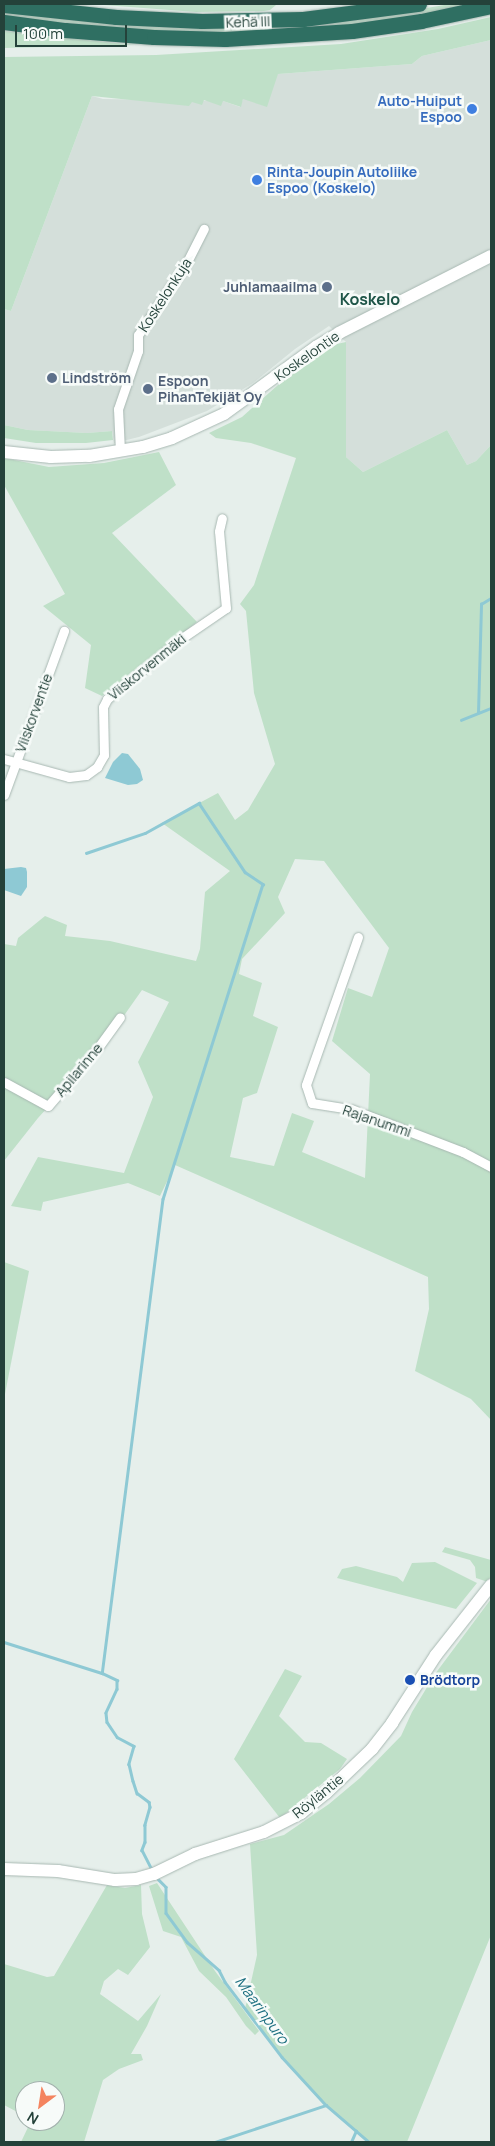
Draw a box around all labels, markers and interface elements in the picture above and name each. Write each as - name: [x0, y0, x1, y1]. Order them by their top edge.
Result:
- street label: Kehä III: [225, 13, 271, 31]
- scale bar: [18, 15, 130, 47]
- text: 100 m: [23, 23, 63, 44]
- place label: Auto-Huiput Espoo: [377, 93, 462, 125]
- marker: Auto-Huiput Espoo: [466, 103, 478, 115]
- place label: Rinta-Joupin Autoliike Espoo (Koskelo): [267, 164, 417, 196]
- marker: Rinta-Joupin Autoliike Espoo (Koskelo): [251, 174, 263, 186]
- street label: Koskelonkuja: [135, 255, 195, 335]
- place label: Juhlamaailma: [223, 279, 317, 295]
- marker: Juhlamaailma: [321, 281, 333, 293]
- district label: Koskelo: [340, 289, 400, 309]
- street label: Koskelontie: [271, 328, 343, 384]
- place label: Lindström: [62, 370, 131, 386]
- marker: Lindström: [46, 372, 58, 384]
- place label: Espoon PihanTekijät Oy: [158, 373, 262, 406]
- marker: Espoon PihanTekijät Oy: [142, 383, 154, 395]
- street label: Viiskorvenmäki: [105, 631, 189, 703]
- street label: Viiskorventie: [12, 671, 56, 755]
- street label: Apilarinne: [52, 1040, 106, 1100]
- street label: Rajanummi: [340, 1101, 414, 1141]
- place label: Brödtorp: [420, 1672, 480, 1688]
- marker: Brödtorp: [404, 1674, 416, 1686]
- street label: Röyläntie: [289, 1770, 347, 1822]
- water label: Maarinpuro: [231, 1973, 293, 2047]
- north arrow: [15, 2081, 65, 2131]
- text: N: [23, 2108, 42, 2129]

